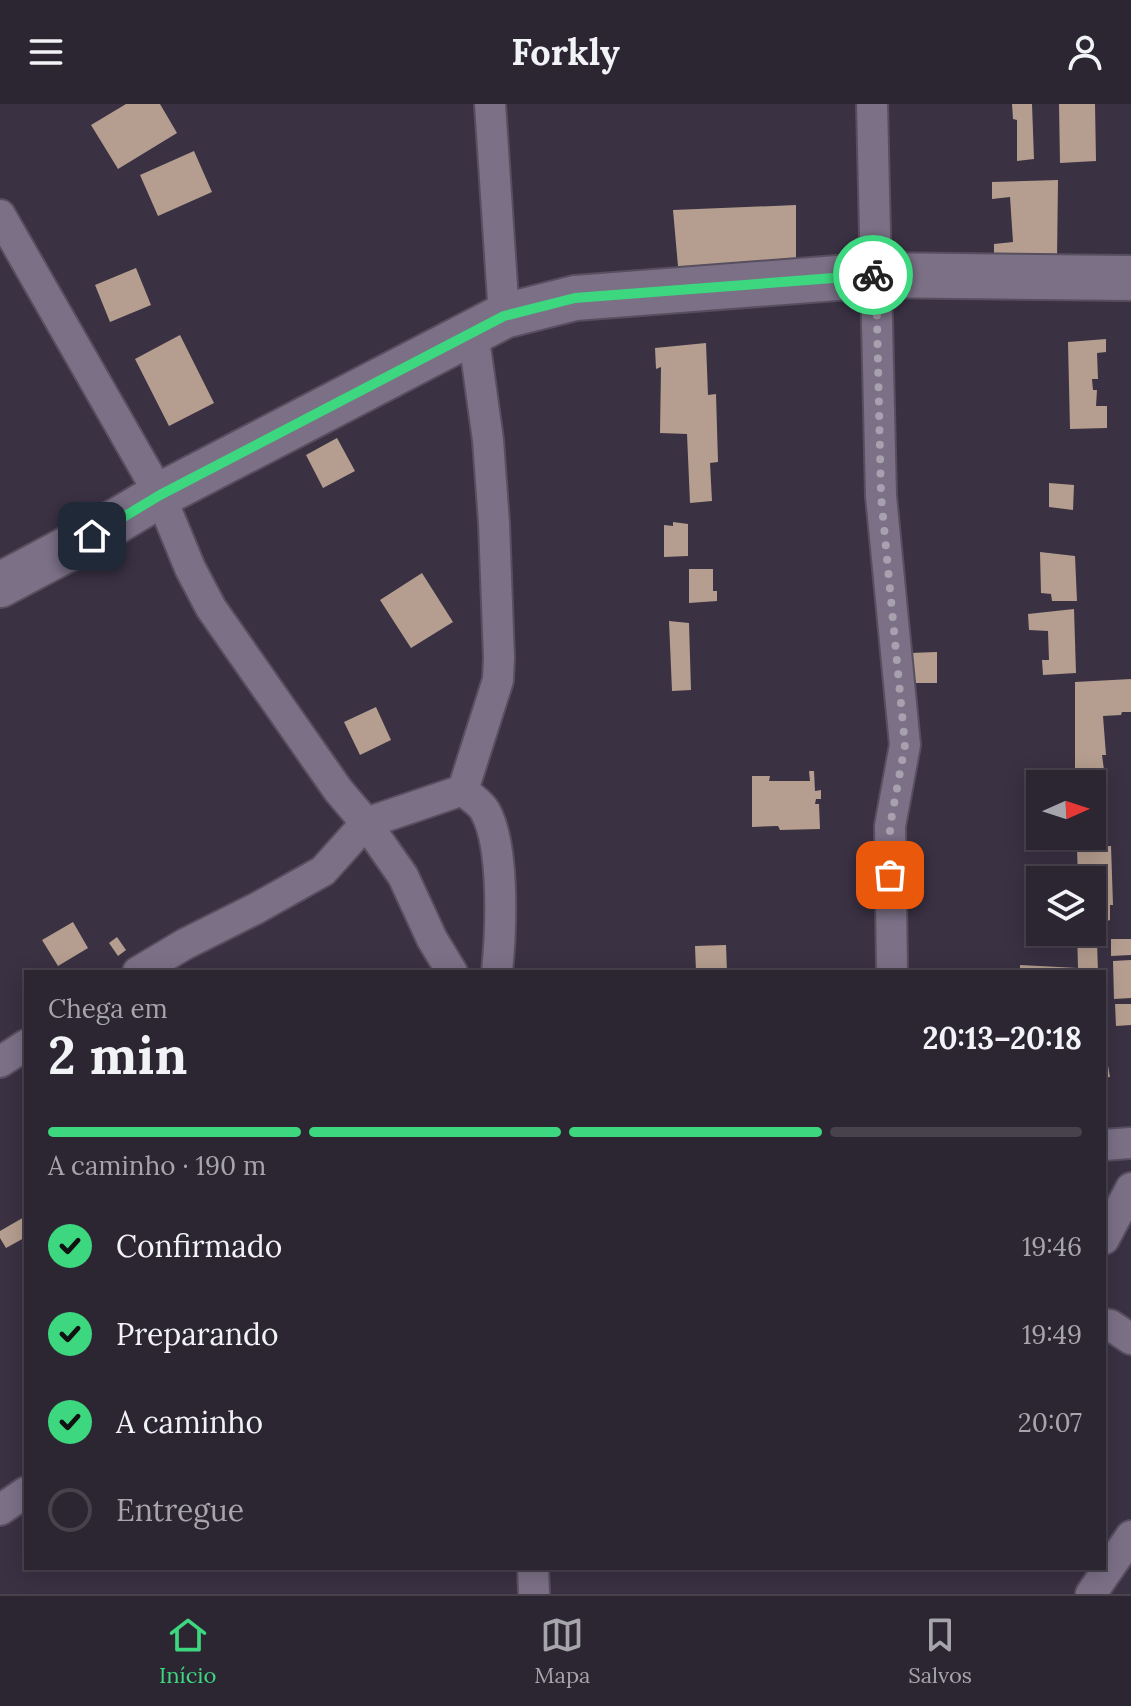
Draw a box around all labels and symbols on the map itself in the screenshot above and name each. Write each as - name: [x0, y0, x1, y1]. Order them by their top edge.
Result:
- courier: [833, 235, 913, 315]
- pin: [58, 502, 126, 570]
- north arrow: [1026, 770, 1106, 850]
- pin: [856, 841, 924, 909]

